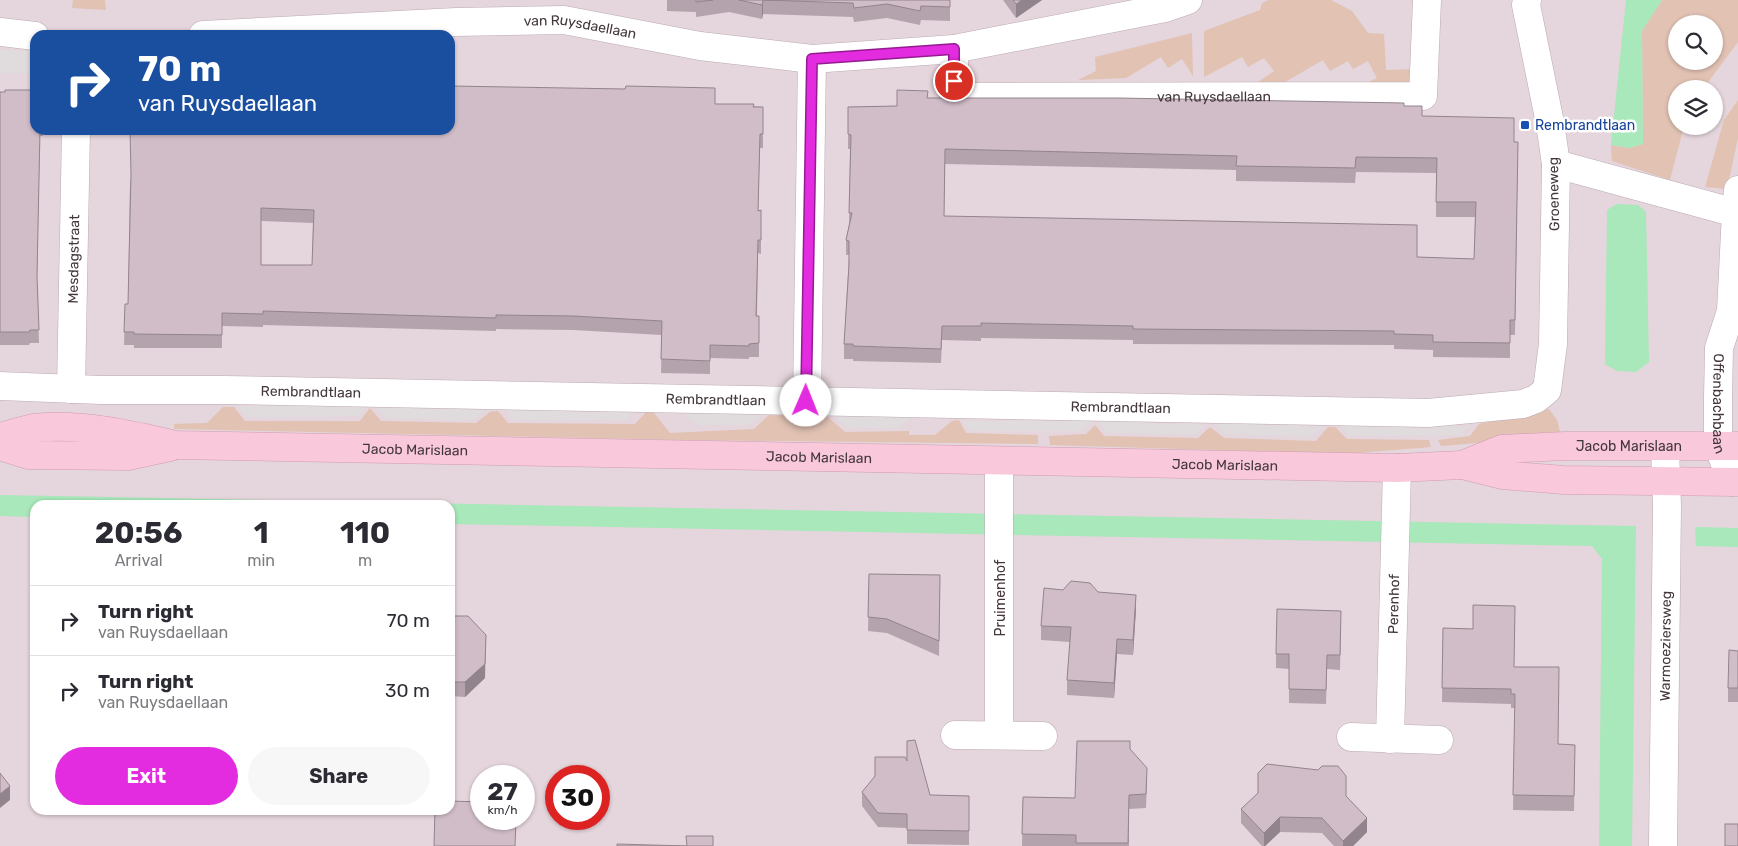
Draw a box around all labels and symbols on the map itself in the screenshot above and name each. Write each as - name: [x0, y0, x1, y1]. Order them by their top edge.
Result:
- street label: van Ruysdaellaan: [523, 11, 638, 42]
- pin: [933, 60, 975, 102]
- street label: van Ruysdaellaan: [1157, 88, 1271, 105]
- place label: Rembrandtlaan: [1535, 117, 1635, 134]
- marker: Rembrandtlaan: [1519, 119, 1531, 131]
- street label: Groeneweg: [1545, 157, 1563, 231]
- street label: Mesdagstraat: [64, 214, 83, 304]
- street label: Offenbachbaan: [1710, 353, 1729, 456]
- position arrow: [779, 374, 831, 426]
- street label: Rembrandtlaan: [261, 382, 361, 401]
- street label: Rembrandtlaan: [665, 390, 766, 409]
- street label: Rembrandtlaan: [1070, 398, 1171, 417]
- street label: Jacob Marislaan: [1576, 438, 1682, 455]
- street label: Jacob Marislaan: [362, 440, 468, 459]
- street label: Jacob Marislaan: [766, 448, 872, 467]
- street label: Jacob Marislaan: [1172, 455, 1278, 474]
- street label: Pruimenhof: [992, 559, 1009, 636]
- street label: Perenhof: [1384, 573, 1403, 634]
- street label: Warmoeziersweg: [1656, 591, 1675, 701]
- speed limit sign: 30: [545, 765, 610, 830]

